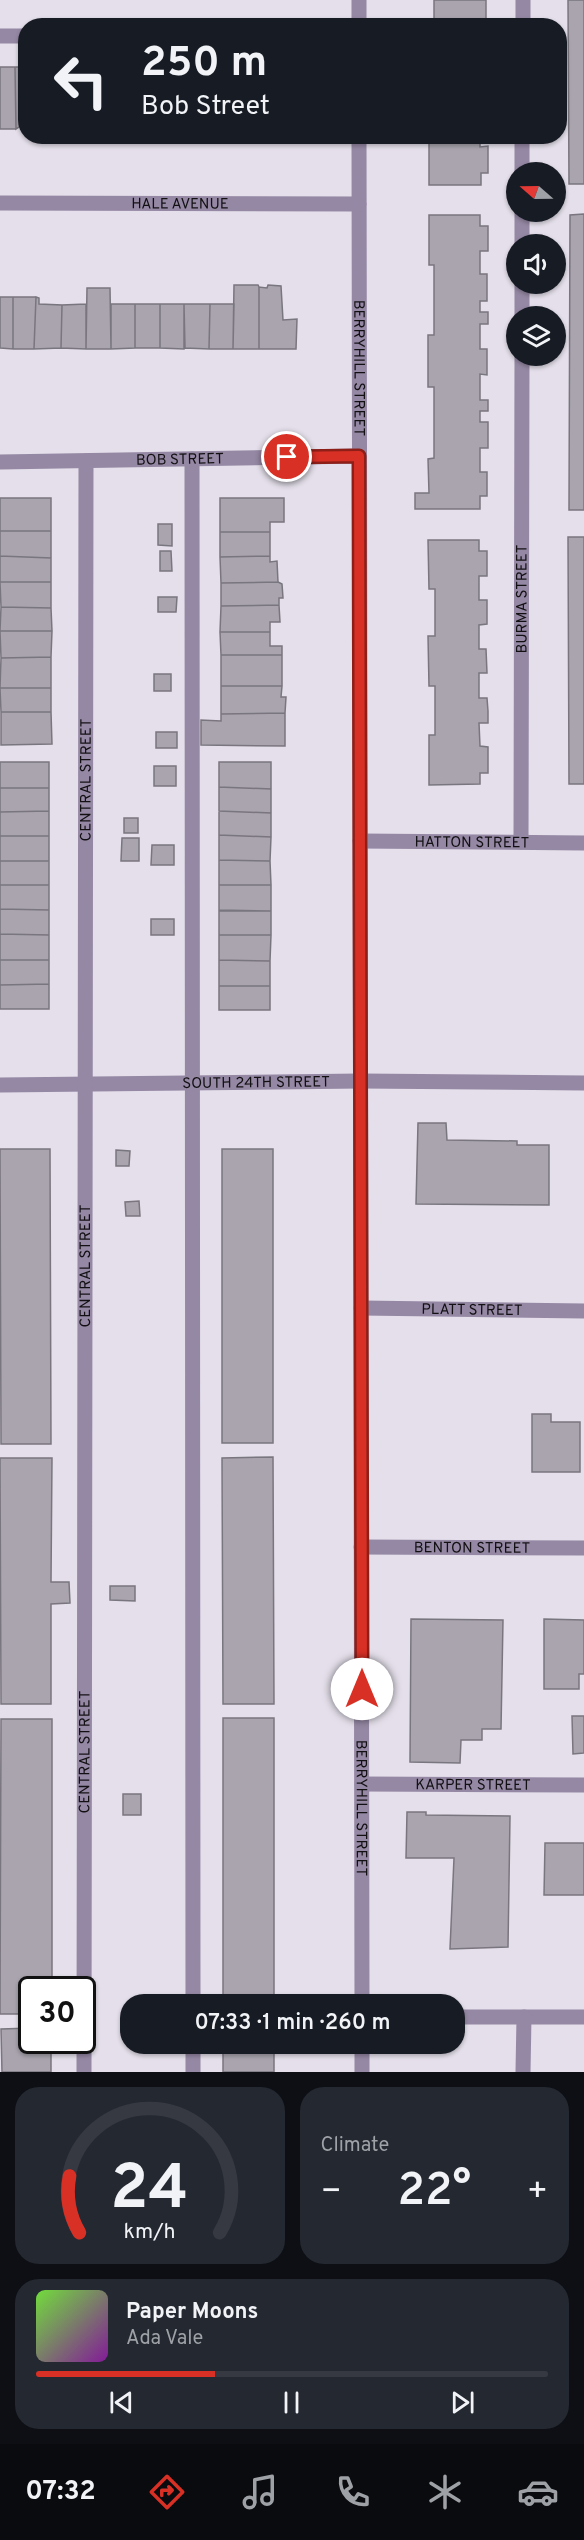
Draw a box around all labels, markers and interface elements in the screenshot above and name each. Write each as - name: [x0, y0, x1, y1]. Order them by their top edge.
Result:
- text: 250 m: [141, 38, 267, 91]
- icon: left: [42, 42, 120, 120]
- text: Bob Street: [141, 90, 270, 124]
- north arrow: [506, 162, 566, 222]
- map controls: [506, 162, 566, 366]
- street label: HALE AVENUE: [131, 195, 229, 215]
- button: sound: [506, 234, 566, 294]
- street label: BERRYHILL STREET: [348, 300, 367, 436]
- button: layers: [506, 306, 566, 366]
- pin: [261, 431, 312, 482]
- icon: arrive: [270, 440, 303, 473]
- street label: BOB STREET: [136, 450, 224, 471]
- street label: BURMA STREET: [513, 545, 533, 653]
- street label: CENTRAL STREET: [78, 719, 97, 841]
- street label: HATTON STREET: [415, 833, 529, 854]
- street label: SOUTH 24TH STREET: [182, 1073, 330, 1094]
- street label: CENTRAL STREET: [77, 1205, 96, 1327]
- street label: PLATT STREET: [421, 1301, 523, 1321]
- street label: BENTON STREET: [414, 1539, 530, 1559]
- position arrow: [330, 1657, 394, 1721]
- street label: CENTRAL STREET: [76, 1691, 95, 1813]
- street label: BERRYHILL STREET: [351, 1740, 370, 1876]
- street label: KARPER STREET: [415, 1776, 531, 1796]
- speed limit sign: 30: [18, 1976, 96, 2054]
- text: 07:33 · 1 min · 260 m: [195, 2010, 390, 2037]
- text: Climate: [321, 2133, 389, 2159]
- text: 24: [111, 2152, 189, 2231]
- text: 22°: [397, 2164, 471, 2221]
- text: −: [321, 2172, 342, 2214]
- text: +: [527, 2172, 548, 2214]
- text: km/h: [124, 2219, 176, 2246]
- text: Paper Moons: [126, 2299, 258, 2326]
- text: Ada Vale: [126, 2326, 203, 2352]
- icon: previous: [105, 2386, 138, 2419]
- icon: pause: [275, 2386, 308, 2419]
- icon: next: [446, 2386, 479, 2419]
- icon: directions: [146, 2471, 188, 2513]
- icon: music: [239, 2471, 281, 2513]
- icon: phone: [332, 2471, 374, 2513]
- icon: climate: [424, 2471, 466, 2513]
- icon: car: [517, 2471, 559, 2513]
- text: 07:32: [25, 2475, 96, 2509]

